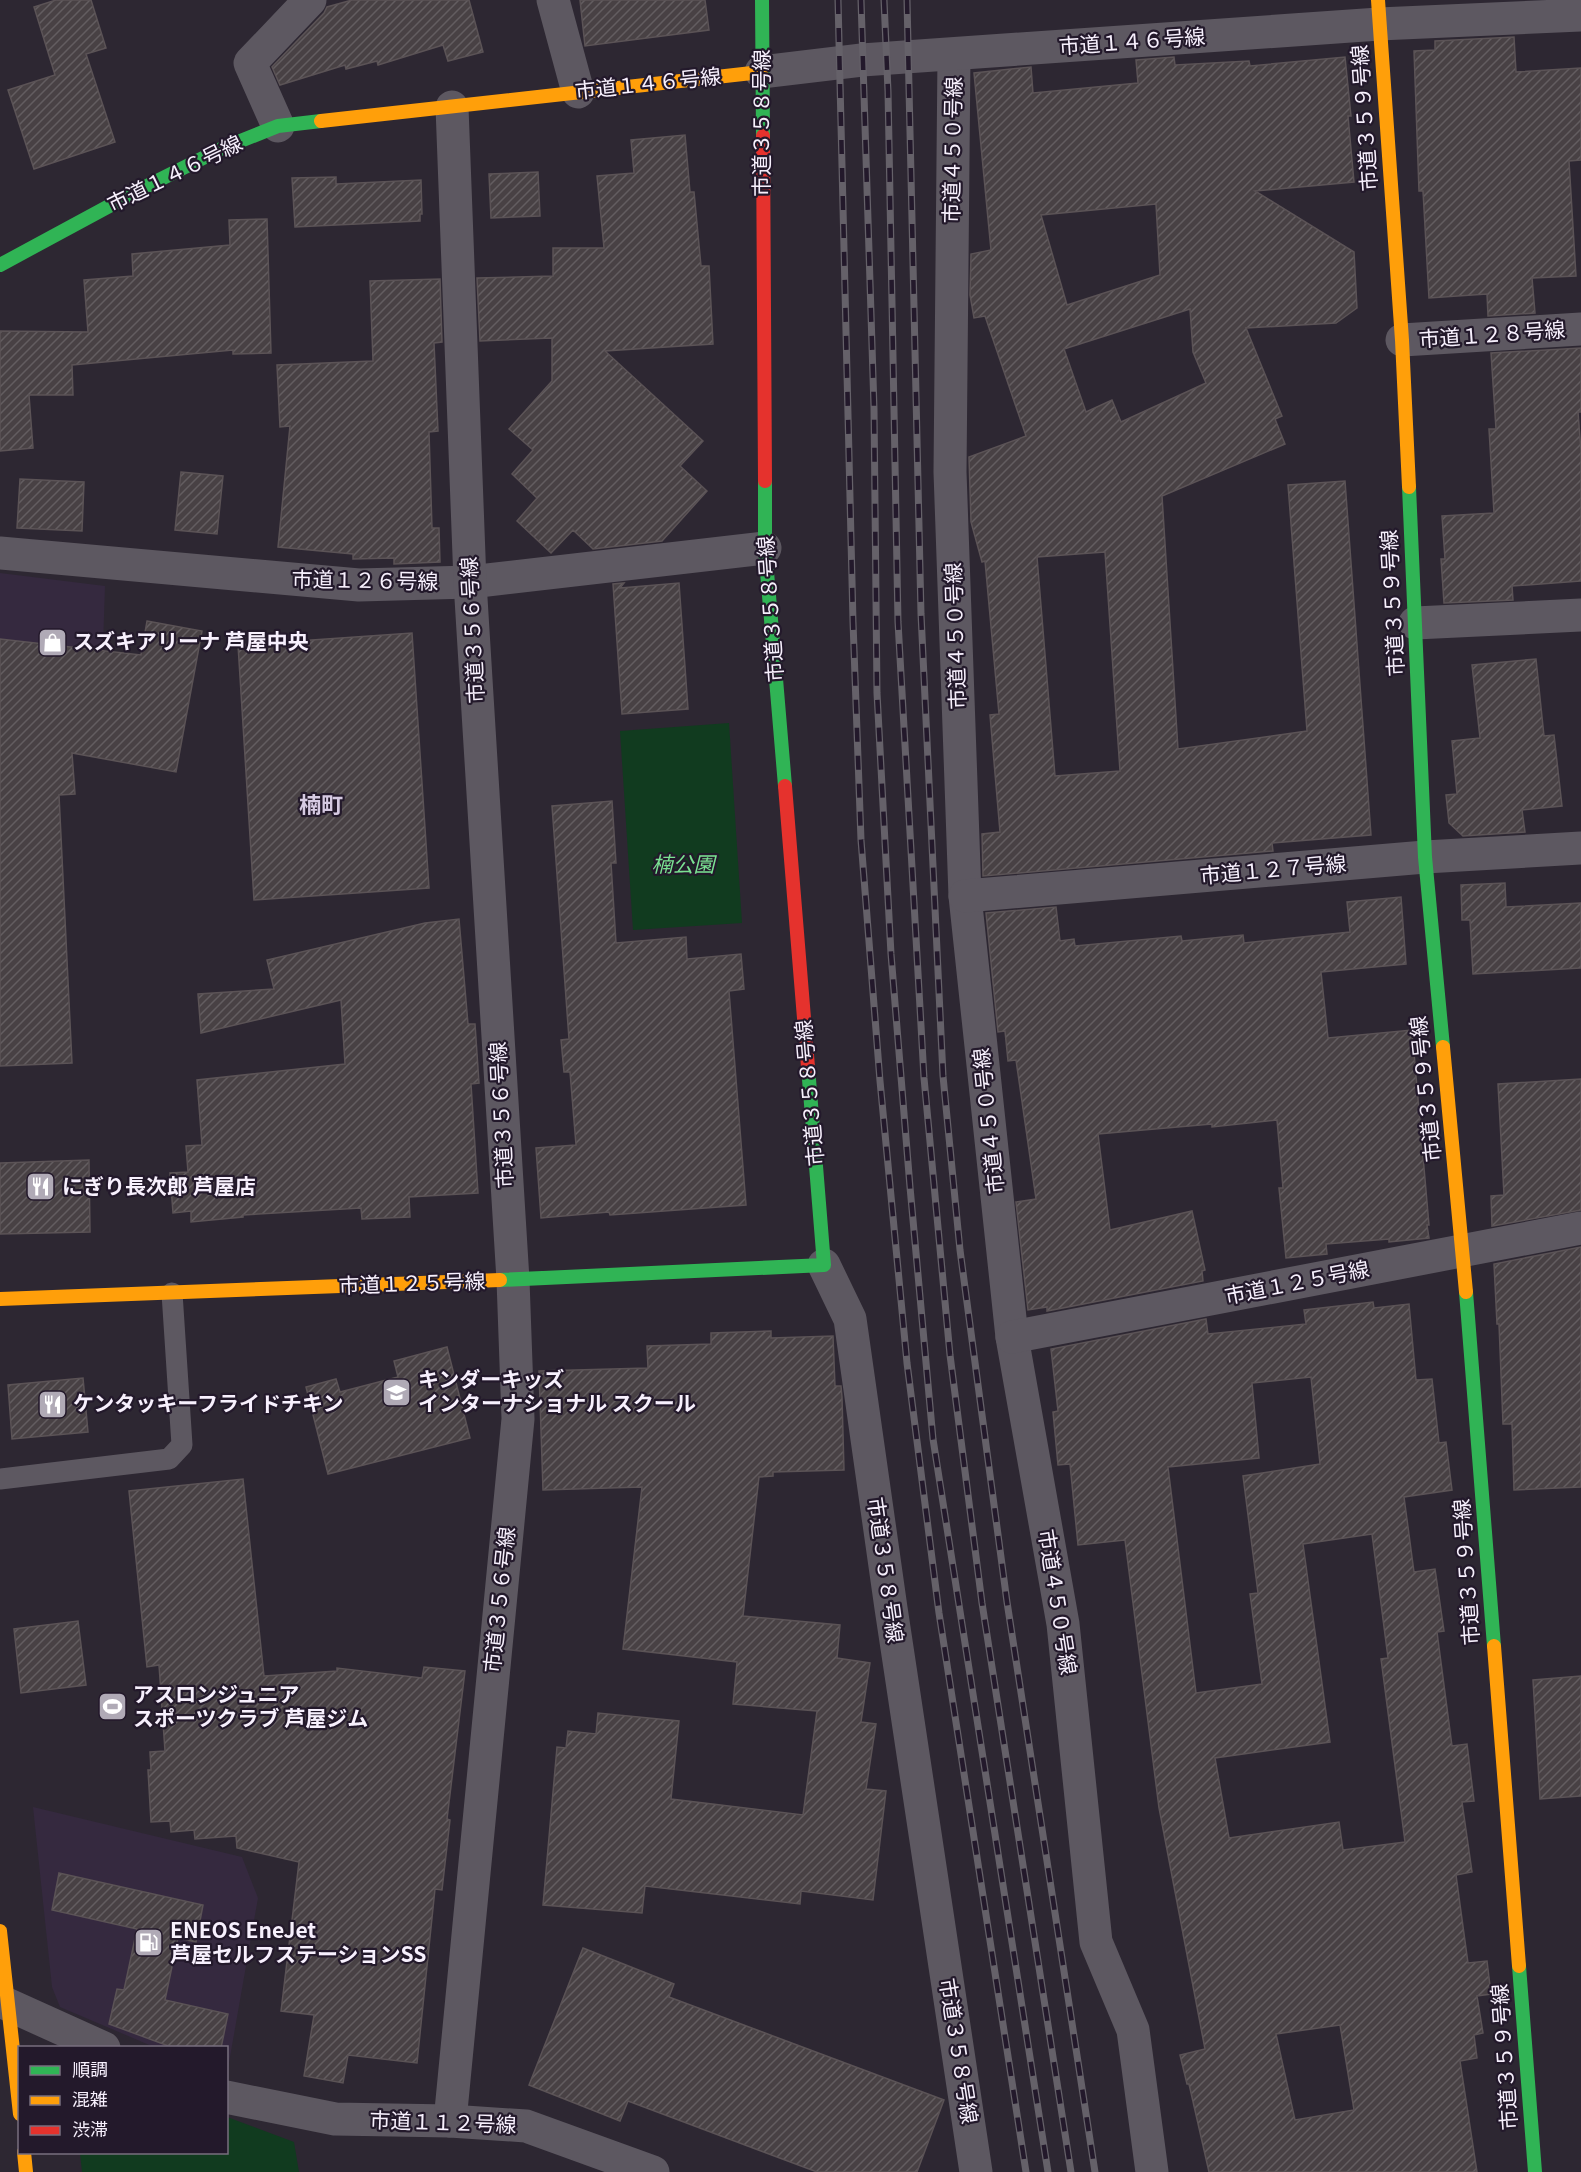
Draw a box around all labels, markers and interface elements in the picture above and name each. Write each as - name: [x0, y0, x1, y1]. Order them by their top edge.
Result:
- street label: 市道１４６号線: [1057, 20, 1206, 60]
- street label: 市道３５９号線: [1343, 44, 1383, 193]
- street label: 市道３５８号線: [745, 50, 775, 197]
- street label: 市道１４６号線: [573, 59, 722, 105]
- street label: 市道４５０号線: [935, 76, 967, 224]
- street label: 市道１４６号線: [101, 127, 247, 218]
- street label: 市道１２８号線: [1417, 313, 1566, 353]
- street label: 市道３５９号線: [1372, 529, 1410, 677]
- street label: 市道３５８号線: [749, 535, 789, 684]
- street label: 市道３５６号線: [452, 556, 490, 704]
- street label: 市道４５０号線: [936, 562, 972, 710]
- street label: 市道１２６号線: [291, 563, 439, 595]
- place label: スズキアリーナ 芦屋中央: [73, 625, 309, 655]
- shop icon: スズキアリーナ 芦屋中央: [36, 626, 68, 658]
- district label: 楠町: [299, 787, 343, 819]
- street label: 市道１２７号線: [1198, 847, 1347, 889]
- park label: 楠公園: [652, 848, 717, 878]
- street label: 市道３５９号線: [1401, 1015, 1447, 1164]
- street label: 市道３５８号線: [787, 1019, 829, 1168]
- street label: 市道３５６号線: [481, 1041, 519, 1189]
- street label: 市道４５０号線: [964, 1047, 1010, 1196]
- place label: にぎり長次郎 芦屋店: [62, 1170, 256, 1200]
- restaurant icon: にぎり長次郎 芦屋店: [25, 1171, 57, 1203]
- street label: 市道１２５号線: [1222, 1252, 1372, 1310]
- street label: 市道１２５号線: [338, 1264, 486, 1300]
- place label: キンダーキッズ インターナショナル スクール: [418, 1363, 696, 1417]
- school or university icon: キンダーキッズ インターナショナル スクール: [381, 1376, 413, 1408]
- place label: ケンタッキーフライドチキン: [73, 1387, 343, 1417]
- restaurant icon: ケンタッキーフライドチキン: [36, 1388, 68, 1420]
- street label: 市道３５８号線: [862, 1495, 912, 1645]
- street label: 市道３５９号線: [1445, 1498, 1485, 1647]
- street label: 市道３５６号線: [475, 1525, 521, 1674]
- street label: 市道４５０号線: [1033, 1527, 1085, 1677]
- place label: アスロンジュニア スポーツクラブ 芦屋ジム: [133, 1678, 368, 1732]
- sports icon: アスロンジュニア スポーツクラブ 芦屋ジム: [96, 1691, 128, 1723]
- place label: ENEOS EneJet 芦屋セルフステーションSS: [170, 1914, 426, 1968]
- fuel station icon: ENEOS EneJet 芦屋セルフステーションSS: [133, 1927, 165, 1959]
- street label: 市道３５８号線: [934, 1976, 986, 2126]
- street label: 市道３５９号線: [1483, 1983, 1523, 2132]
- legend: [18, 2046, 228, 2154]
- text: 順調: [72, 2055, 108, 2081]
- text: 混雑: [72, 2085, 108, 2111]
- street label: 市道１１２号線: [369, 2103, 517, 2139]
- text: 渋滞: [72, 2115, 108, 2141]

